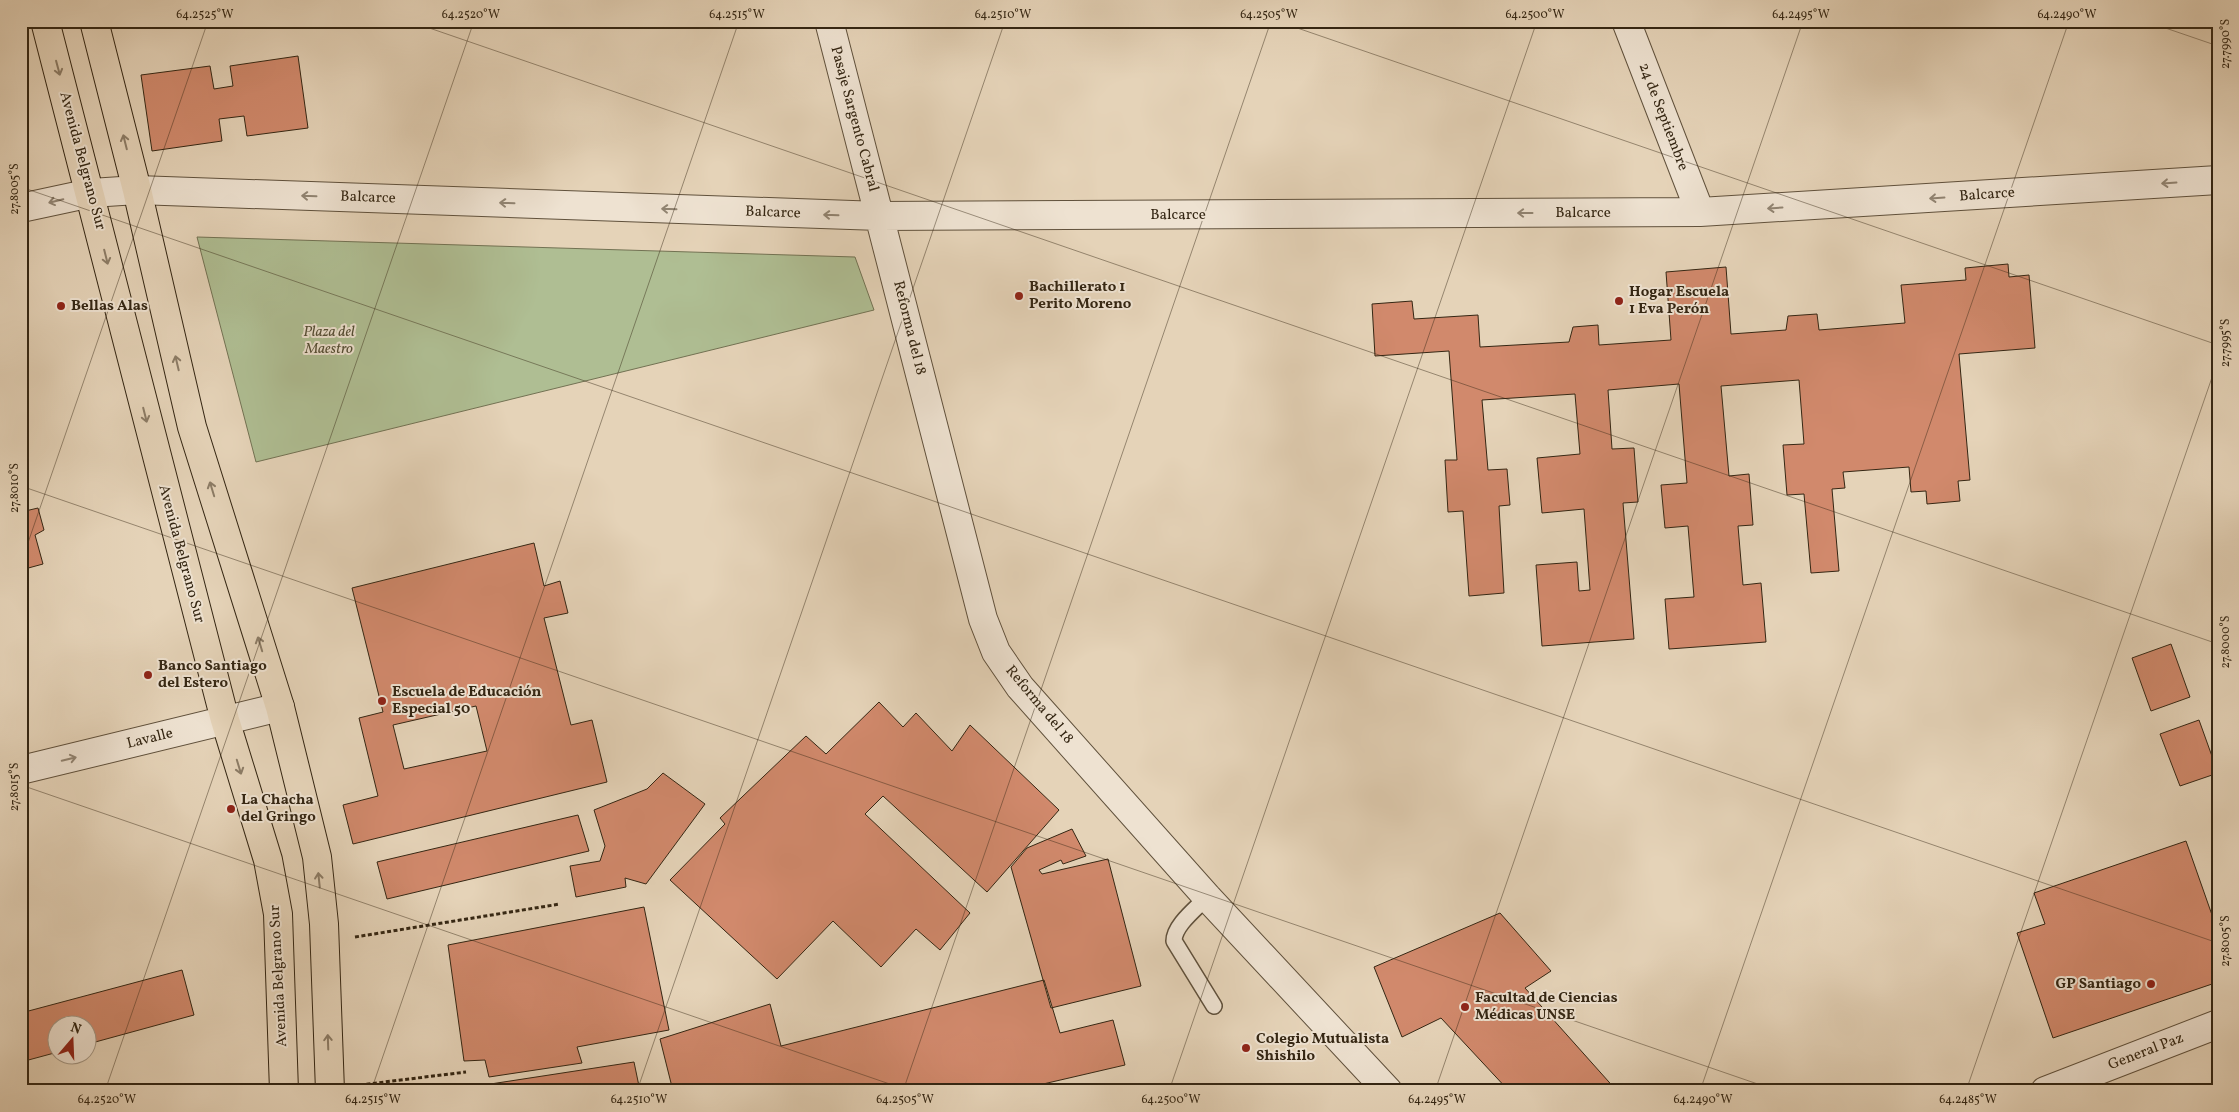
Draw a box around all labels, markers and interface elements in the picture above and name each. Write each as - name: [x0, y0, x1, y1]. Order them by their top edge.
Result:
- text: 64.2525°W: [176, 7, 234, 23]
- text: 64.2520°W: [442, 7, 500, 23]
- text: 64.2515°W: [709, 7, 765, 23]
- text: 64.2510°W: [975, 7, 1031, 23]
- text: 64.2505°W: [1240, 7, 1298, 23]
- text: 64.2500°W: [1505, 7, 1565, 23]
- text: 64.2495°W: [1772, 7, 1830, 23]
- text: 64.2490°W: [2037, 7, 2097, 23]
- text: 27.7990°S: [2218, 19, 2234, 69]
- street label: Pasaje Sargento Cabral: [824, 44, 884, 194]
- one-way arrow: [53, 60, 63, 76]
- street label: 24 de Septiembre: [1633, 60, 1693, 174]
- street label: Avenida Belgrano Sur: [53, 90, 111, 232]
- one-way arrow: [120, 135, 129, 151]
- text: 27.8005°S: [7, 163, 23, 215]
- one-way arrow: [2161, 179, 2177, 188]
- street label: Balcarce: [1959, 183, 2015, 207]
- street label: Balcarce: [340, 187, 396, 209]
- one-way arrow: [301, 191, 317, 200]
- one-way arrow: [1929, 193, 1945, 202]
- one-way arrow: [48, 196, 64, 206]
- one-way arrow: [499, 198, 515, 208]
- street label: Balcarce: [745, 202, 801, 224]
- street label: Balcarce: [1555, 203, 1611, 224]
- one-way arrow: [1767, 203, 1783, 212]
- one-way arrow: [661, 204, 677, 213]
- street label: Balcarce: [1150, 205, 1206, 226]
- one-way arrow: [1517, 208, 1534, 218]
- one-way arrow: [824, 210, 840, 219]
- one-way arrow: [102, 249, 112, 265]
- place label: Bachillerato 1 Perito Moreno: [1029, 277, 1132, 315]
- street label: Reforma del 18: [887, 279, 931, 377]
- place label: Hogar Escuela 1 Eva Perón: [1629, 282, 1729, 320]
- marker: Bachillerato 1 Perito Moreno: [1013, 290, 1025, 302]
- marker: Hogar Escuela 1 Eva Perón: [1613, 295, 1625, 307]
- place label: Bellas Alas: [71, 296, 148, 317]
- marker: Bellas Alas: [55, 300, 67, 312]
- text: 27.7995°S: [2218, 319, 2234, 367]
- park label: Plaza del Maestro: [303, 322, 355, 360]
- one-way arrow: [172, 355, 181, 371]
- one-way arrow: [141, 406, 150, 422]
- text: 27.8010°S: [7, 463, 23, 513]
- one-way arrow: [206, 482, 216, 498]
- street label: Avenida Belgrano Sur: [152, 483, 210, 625]
- text: 27.8000°S: [2218, 616, 2234, 668]
- one-way arrow: [255, 637, 264, 653]
- place label: Banco Santiago del Estero: [158, 656, 267, 694]
- street label: Reforma del 18: [1000, 661, 1078, 749]
- marker: Banco Santiago del Estero: [142, 669, 154, 681]
- place label: Escuela de Educación Especial 50: [392, 682, 542, 720]
- marker: Escuela de Educación Especial 50: [376, 695, 388, 707]
- street label: Lavalle: [125, 723, 175, 755]
- one-way arrow: [60, 754, 76, 763]
- one-way arrow: [235, 759, 245, 775]
- text: 27.8015°S: [7, 763, 23, 811]
- place label: La Chacha del Gringo: [241, 790, 316, 828]
- marker: La Chacha del Gringo: [225, 803, 237, 815]
- one-way arrow: [314, 872, 324, 888]
- street label: Avenida Belgrano Sur: [265, 904, 293, 1048]
- text: 27.8005°S: [2218, 915, 2234, 967]
- place label: GP Santiago: [2055, 974, 2141, 995]
- marker: GP Santiago: [2145, 978, 2157, 990]
- place label: Facultad de Ciencias Médicas UNSE: [1475, 988, 1618, 1026]
- marker: Facultad de Ciencias Médicas UNSE: [1459, 1001, 1471, 1013]
- north arrow: [48, 1014, 98, 1064]
- text: N: [68, 1018, 84, 1040]
- street label: General Paz: [2105, 1028, 2187, 1076]
- place label: Colegio Mutualista Shishilo: [1256, 1029, 1389, 1067]
- one-way arrow: [323, 1034, 333, 1050]
- marker: Colegio Mutualista Shishilo: [1240, 1042, 1252, 1054]
- text: 64.2520°W: [78, 1092, 136, 1108]
- text: 64.2515°W: [345, 1092, 401, 1108]
- text: 64.2510°W: [611, 1092, 667, 1108]
- text: 64.2505°W: [876, 1092, 934, 1108]
- text: 64.2500°W: [1141, 1092, 1201, 1108]
- text: 64.2495°W: [1408, 1092, 1466, 1108]
- text: 64.2490°W: [1673, 1092, 1733, 1108]
- text: 64.2485°W: [1939, 1092, 1997, 1108]

